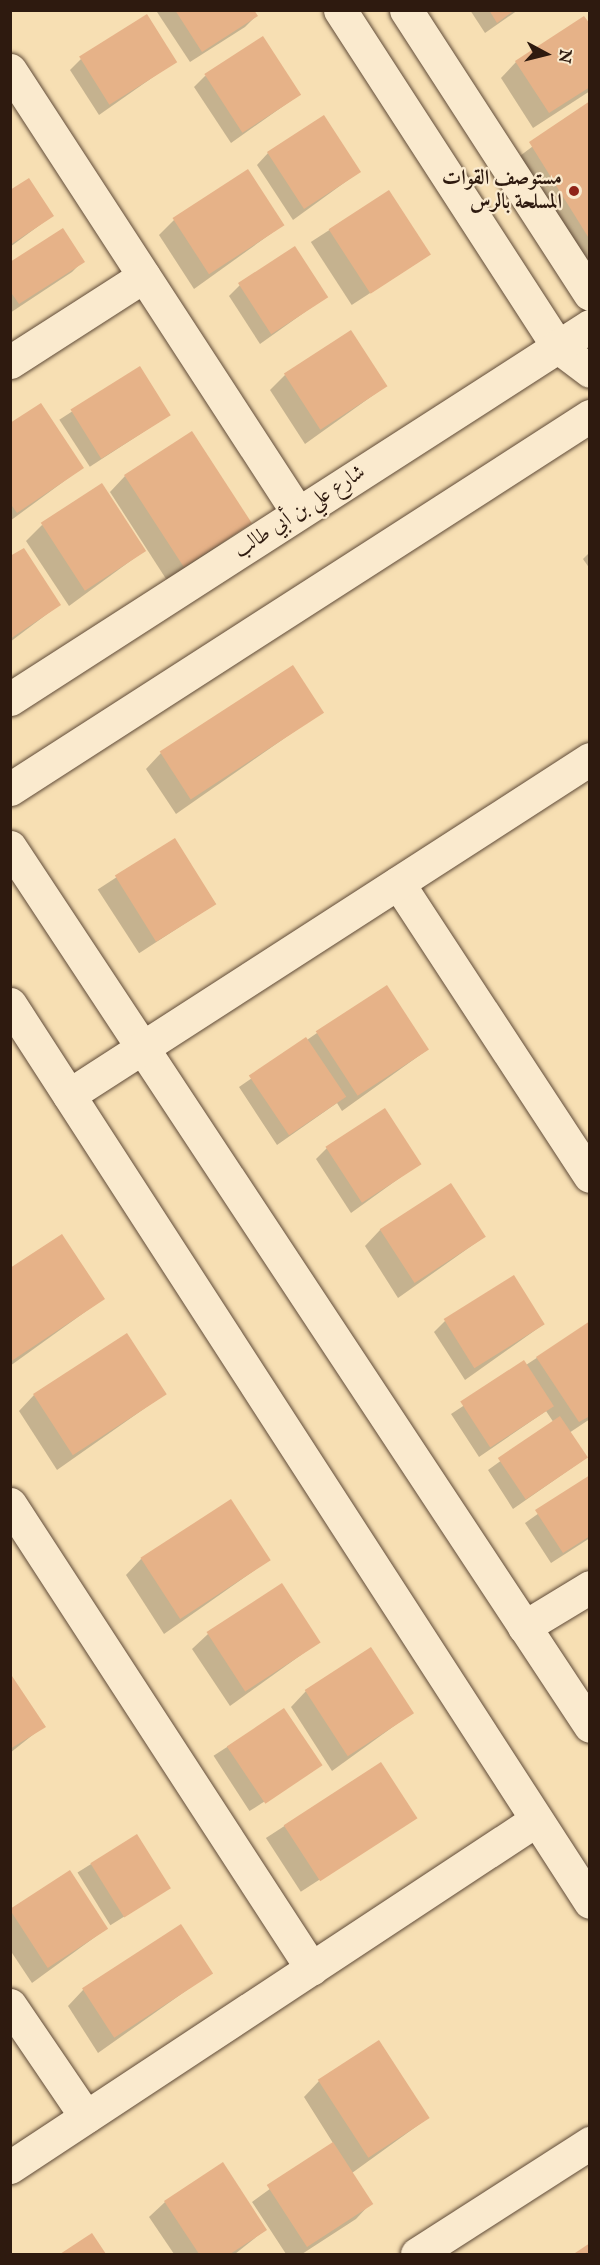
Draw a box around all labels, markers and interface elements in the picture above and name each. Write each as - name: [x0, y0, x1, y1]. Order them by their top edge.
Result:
- north arrow: [516, 24, 576, 84]
- text: N: [553, 48, 575, 64]
- place label: مستوصف القوات المسلحة بالرس: [442, 166, 562, 216]
- marker: مستوصف القوات المسلحة بالرس: [567, 184, 581, 198]
- street label: شارع علي بن أبي طالب: [229, 460, 371, 564]

